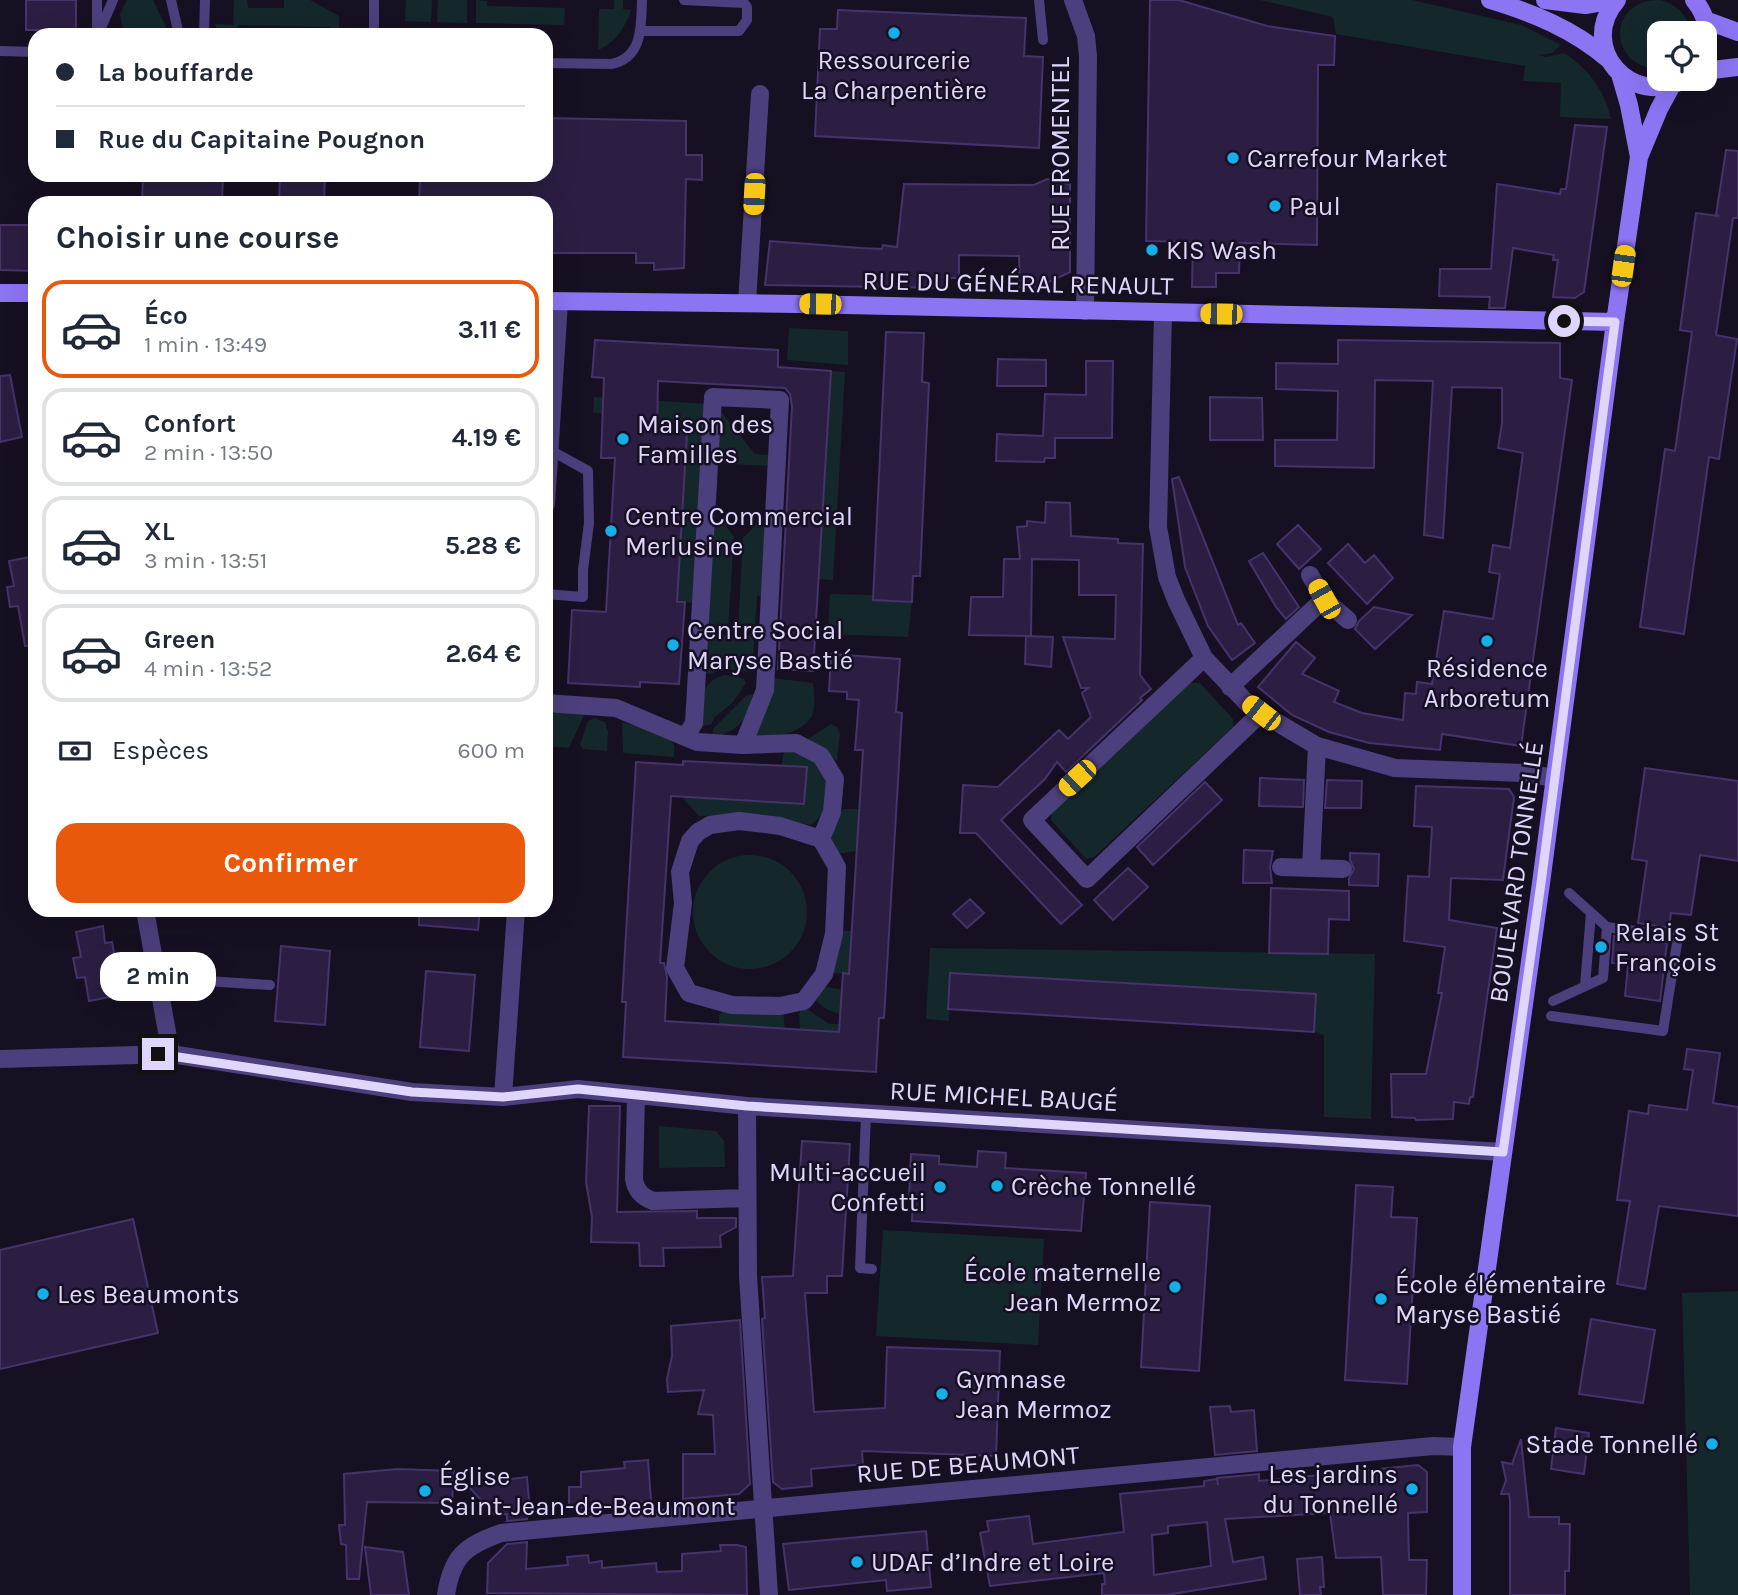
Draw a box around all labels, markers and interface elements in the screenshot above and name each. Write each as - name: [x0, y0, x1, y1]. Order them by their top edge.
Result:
- map controls: [1647, 21, 1717, 91]
- button: locate: [1647, 21, 1717, 91]
- marker: Ressourcerie La Charpentière: [886, 25, 902, 41]
- place label: Ressourcerie La Charpentière: [801, 45, 987, 106]
- text: La bouffarde: [98, 57, 254, 88]
- street label: RUE FROMENTEL: [1045, 57, 1076, 251]
- text: Rue du Capitaine Pougnon: [98, 124, 425, 155]
- place label: Carrefour Market: [1247, 143, 1448, 174]
- marker: Carrefour Market: [1225, 150, 1241, 166]
- car: [743, 172, 766, 216]
- place label: Paul: [1289, 191, 1341, 222]
- marker: Paul: [1267, 198, 1283, 214]
- text: Choisir une course: [56, 219, 339, 256]
- place label: KIS Wash: [1166, 235, 1277, 266]
- marker: KIS Wash: [1144, 242, 1160, 258]
- car: [1610, 244, 1637, 288]
- street label: RUE DU GÉNÉRAL RENAULT: [862, 264, 1174, 302]
- car: [799, 293, 842, 315]
- icon: car: [60, 298, 123, 361]
- text: Éco: [144, 300, 188, 331]
- car: [1200, 303, 1243, 325]
- route start: [1548, 305, 1580, 337]
- text: 3.11 €: [458, 314, 521, 345]
- text: 1 min · 13:49: [144, 331, 267, 358]
- icon: car: [60, 406, 123, 469]
- text: Confort: [144, 408, 236, 439]
- place label: Maison des Familles: [637, 409, 773, 470]
- text: 4.19 €: [452, 422, 521, 453]
- marker: Maison des Familles: [615, 431, 631, 447]
- text: 2 min · 13:50: [144, 439, 273, 466]
- place label: Centre Commercial Merlusine: [625, 501, 853, 562]
- icon: car: [60, 514, 123, 577]
- text: XL: [144, 516, 175, 547]
- marker: Centre Commercial Merlusine: [603, 523, 619, 539]
- text: 5.28 €: [445, 530, 521, 561]
- text: 3 min · 13:51: [144, 547, 267, 574]
- car: [1305, 576, 1344, 622]
- place label: Centre Social Maryse Bastié: [687, 615, 853, 676]
- icon: car: [60, 622, 123, 685]
- text: Green: [144, 624, 216, 655]
- marker: Résidence Arboretum: [1479, 633, 1495, 649]
- marker: Centre Social Maryse Bastié: [665, 637, 681, 653]
- text: 2.64 €: [445, 638, 521, 669]
- place label: Résidence Arboretum: [1424, 653, 1550, 714]
- text: 4 min · 13:52: [144, 655, 272, 682]
- car: [1238, 692, 1285, 734]
- icon: cash: [56, 732, 94, 770]
- text: Espèces: [112, 735, 209, 766]
- text: 600 m: [458, 737, 525, 764]
- street label: BOULEVARD TONNELLÉ: [1482, 739, 1550, 1005]
- car: [1055, 756, 1100, 800]
- button: Confirmer: [56, 823, 525, 903]
- place label: Relais St François: [1615, 917, 1719, 978]
- marker: Relais St François: [1593, 939, 1609, 955]
- callout: 2 min: [100, 953, 216, 1002]
- text: 2 min: [126, 963, 190, 990]
- route end: [142, 1038, 174, 1070]
- street label: RUE MICHEL BAUGÉ: [889, 1074, 1119, 1118]
- place label: Multi-accueil Confetti: [769, 1157, 926, 1218]
- place label: Crèche Tonnellé: [1011, 1171, 1196, 1202]
- marker: Crèche Tonnellé: [989, 1178, 1005, 1194]
- marker: Multi-accueil Confetti: [932, 1179, 948, 1195]
- place label: École maternelle Jean Mermoz: [964, 1256, 1161, 1318]
- place label: École élémentaire Maryse Bastié: [1395, 1268, 1606, 1330]
- place label: Les Beaumonts: [57, 1279, 240, 1310]
- marker: École maternelle Jean Mermoz: [1167, 1279, 1183, 1295]
- marker: Les Beaumonts: [35, 1286, 51, 1302]
- marker: École élémentaire Maryse Bastié: [1373, 1291, 1389, 1307]
- place label: Gymnase Jean Mermoz: [956, 1364, 1112, 1425]
- marker: Gymnase Jean Mermoz: [934, 1386, 950, 1402]
- place label: Stade Tonnellé: [1525, 1429, 1698, 1460]
- marker: Stade Tonnellé: [1704, 1436, 1720, 1452]
- street label: RUE DE BEAUMONT: [855, 1439, 1081, 1490]
- place label: Les jardins du Tonnellé: [1263, 1459, 1398, 1520]
- place label: Église Saint-Jean-de-Beaumont: [439, 1460, 736, 1522]
- marker: Les jardins du Tonnellé: [1404, 1481, 1420, 1497]
- marker: Église Saint-Jean-de-Beaumont: [417, 1483, 433, 1499]
- place label: UDAF d’Indre et Loire: [871, 1547, 1114, 1578]
- marker: UDAF d’Indre et Loire: [849, 1554, 865, 1570]

